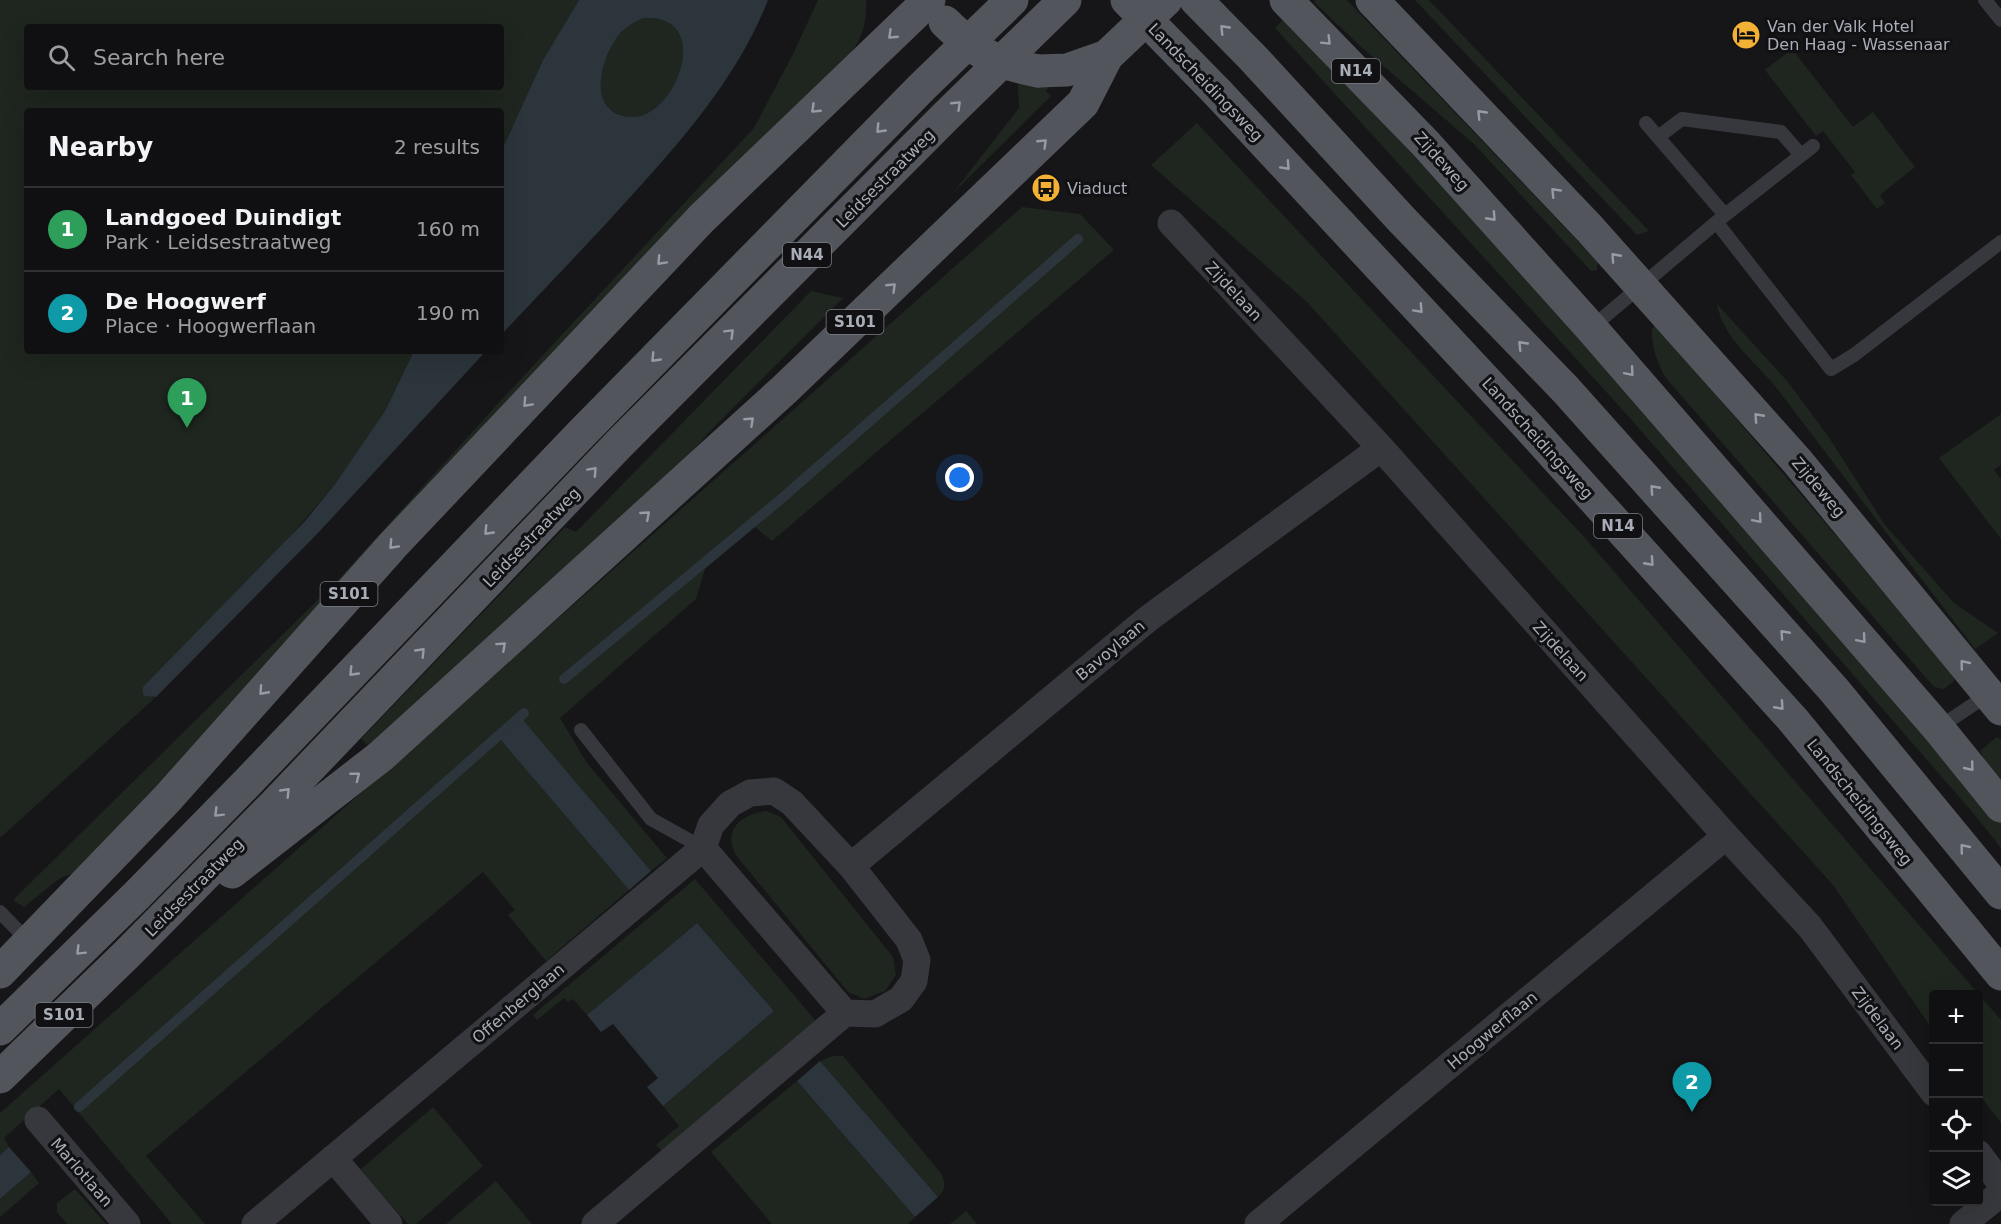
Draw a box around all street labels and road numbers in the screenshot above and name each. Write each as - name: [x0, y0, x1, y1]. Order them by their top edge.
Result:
- street label: Landscheidingsweg: [1144, 19, 1267, 145]
- road number: N14: [1332, 59, 1380, 83]
- street label: Leidsestraatweg: [832, 125, 939, 232]
- street label: Zijdeweg: [1410, 128, 1473, 195]
- road number: N44: [783, 243, 831, 267]
- street label: Zijdelaan: [1201, 258, 1266, 325]
- road number: S101: [826, 310, 884, 334]
- street label: Landscheidingsweg: [1478, 374, 1597, 503]
- street label: Zijdeweg: [1788, 453, 1849, 521]
- street label: Leidsestraatweg: [479, 483, 584, 591]
- road number: N14: [1594, 514, 1642, 538]
- road number: S101: [320, 582, 378, 606]
- street label: Bavoylaan: [1072, 616, 1148, 685]
- street label: Zijdelaan: [1529, 617, 1592, 685]
- street label: Landscheidingsweg: [1803, 735, 1916, 869]
- street label: Leidsestraatweg: [141, 834, 248, 941]
- street label: Offenberglaan: [468, 959, 568, 1047]
- street label: Zijdelaan: [1848, 983, 1907, 1054]
- street label: Hoogwerflaan: [1444, 987, 1541, 1073]
- road number: S101: [36, 1003, 92, 1027]
- street label: Marlotlaan: [47, 1134, 117, 1211]

